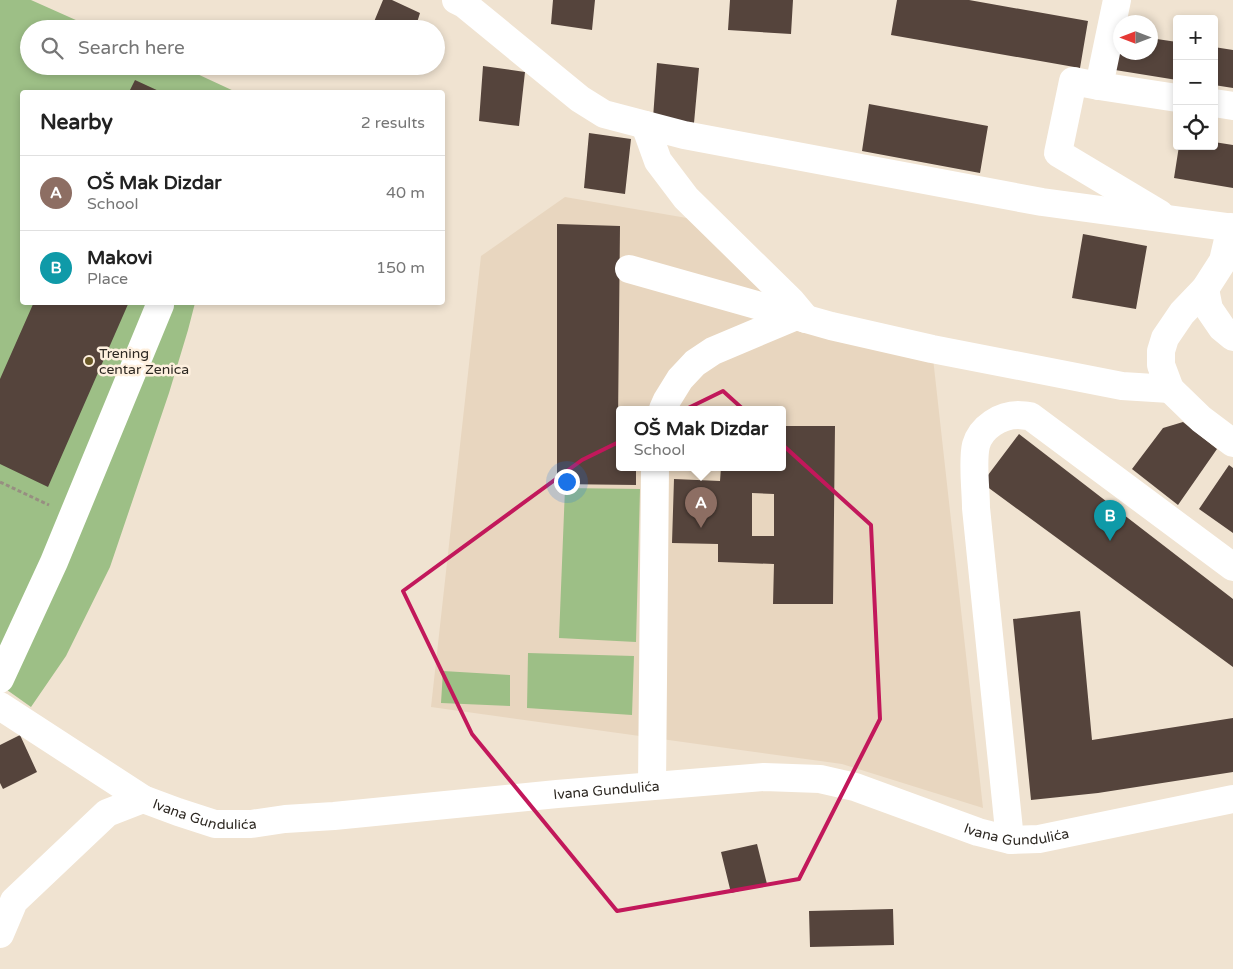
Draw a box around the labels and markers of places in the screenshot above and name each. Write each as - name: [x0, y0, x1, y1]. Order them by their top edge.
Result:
- place label: Trening centar Zenica: [99, 345, 189, 378]
- marker: Trening centar Zenica: [83, 355, 95, 367]
- pin: A: [685, 487, 717, 528]
- pin: B: [1094, 500, 1126, 541]

